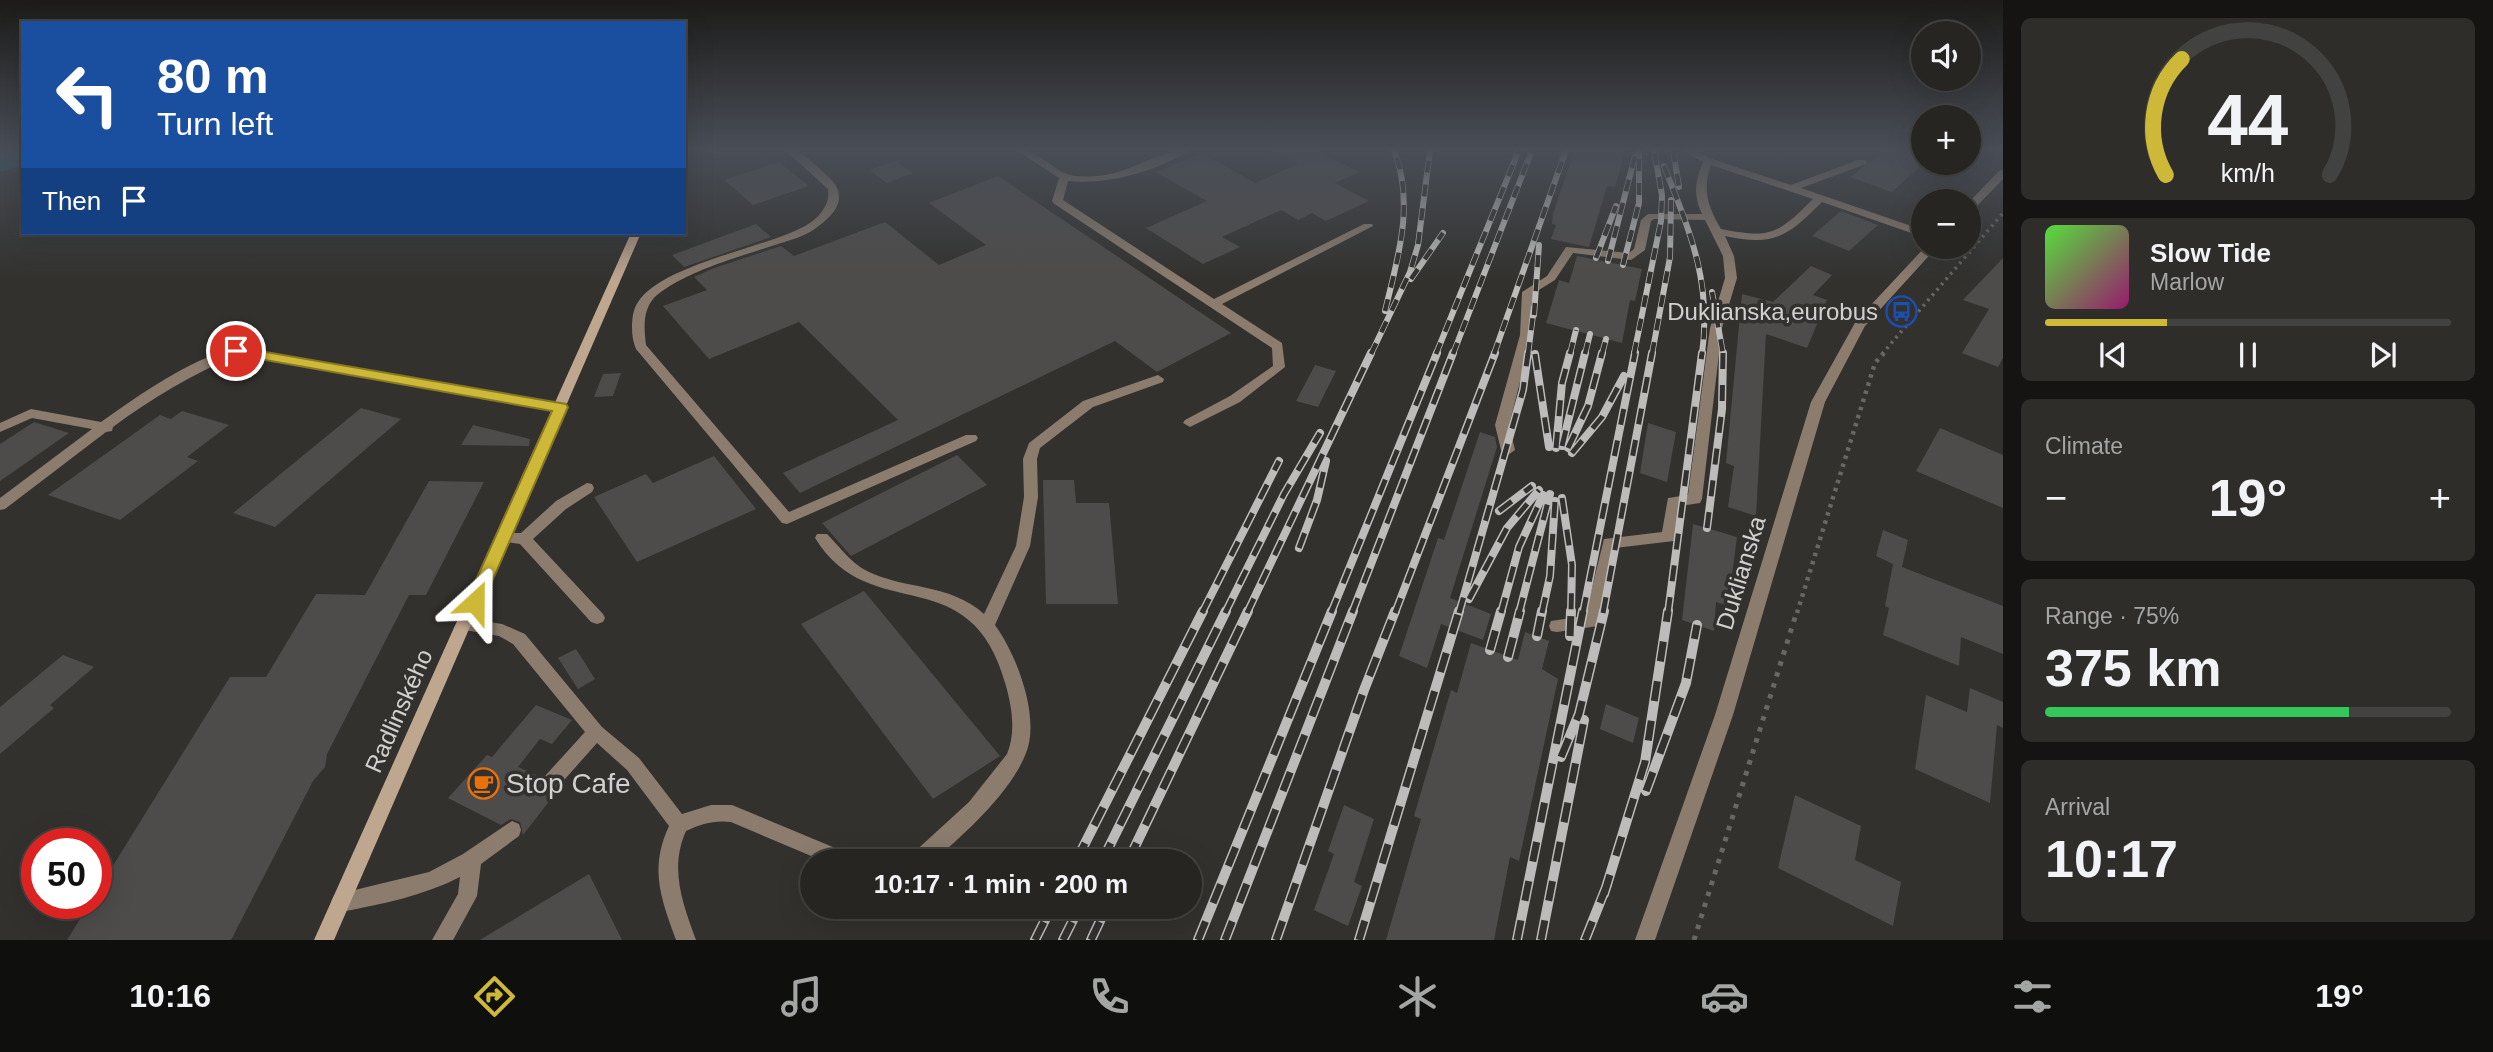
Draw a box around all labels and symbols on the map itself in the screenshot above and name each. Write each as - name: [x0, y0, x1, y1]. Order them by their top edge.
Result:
- bus stop icon: Duklianska,eurobus: [1884, 295, 1918, 329]
- place label: Duklianska,eurobus: [1667, 298, 1878, 325]
- pin: [206, 321, 266, 381]
- street label: Duklianska: [1710, 512, 1771, 633]
- position arrow: [438, 565, 512, 639]
- street label: Radlinského: [359, 645, 438, 777]
- cafe icon: Stop Cafe: [466, 766, 500, 800]
- place label: Stop Cafe: [506, 768, 631, 799]
- speed limit sign: 50: [21, 828, 112, 919]

